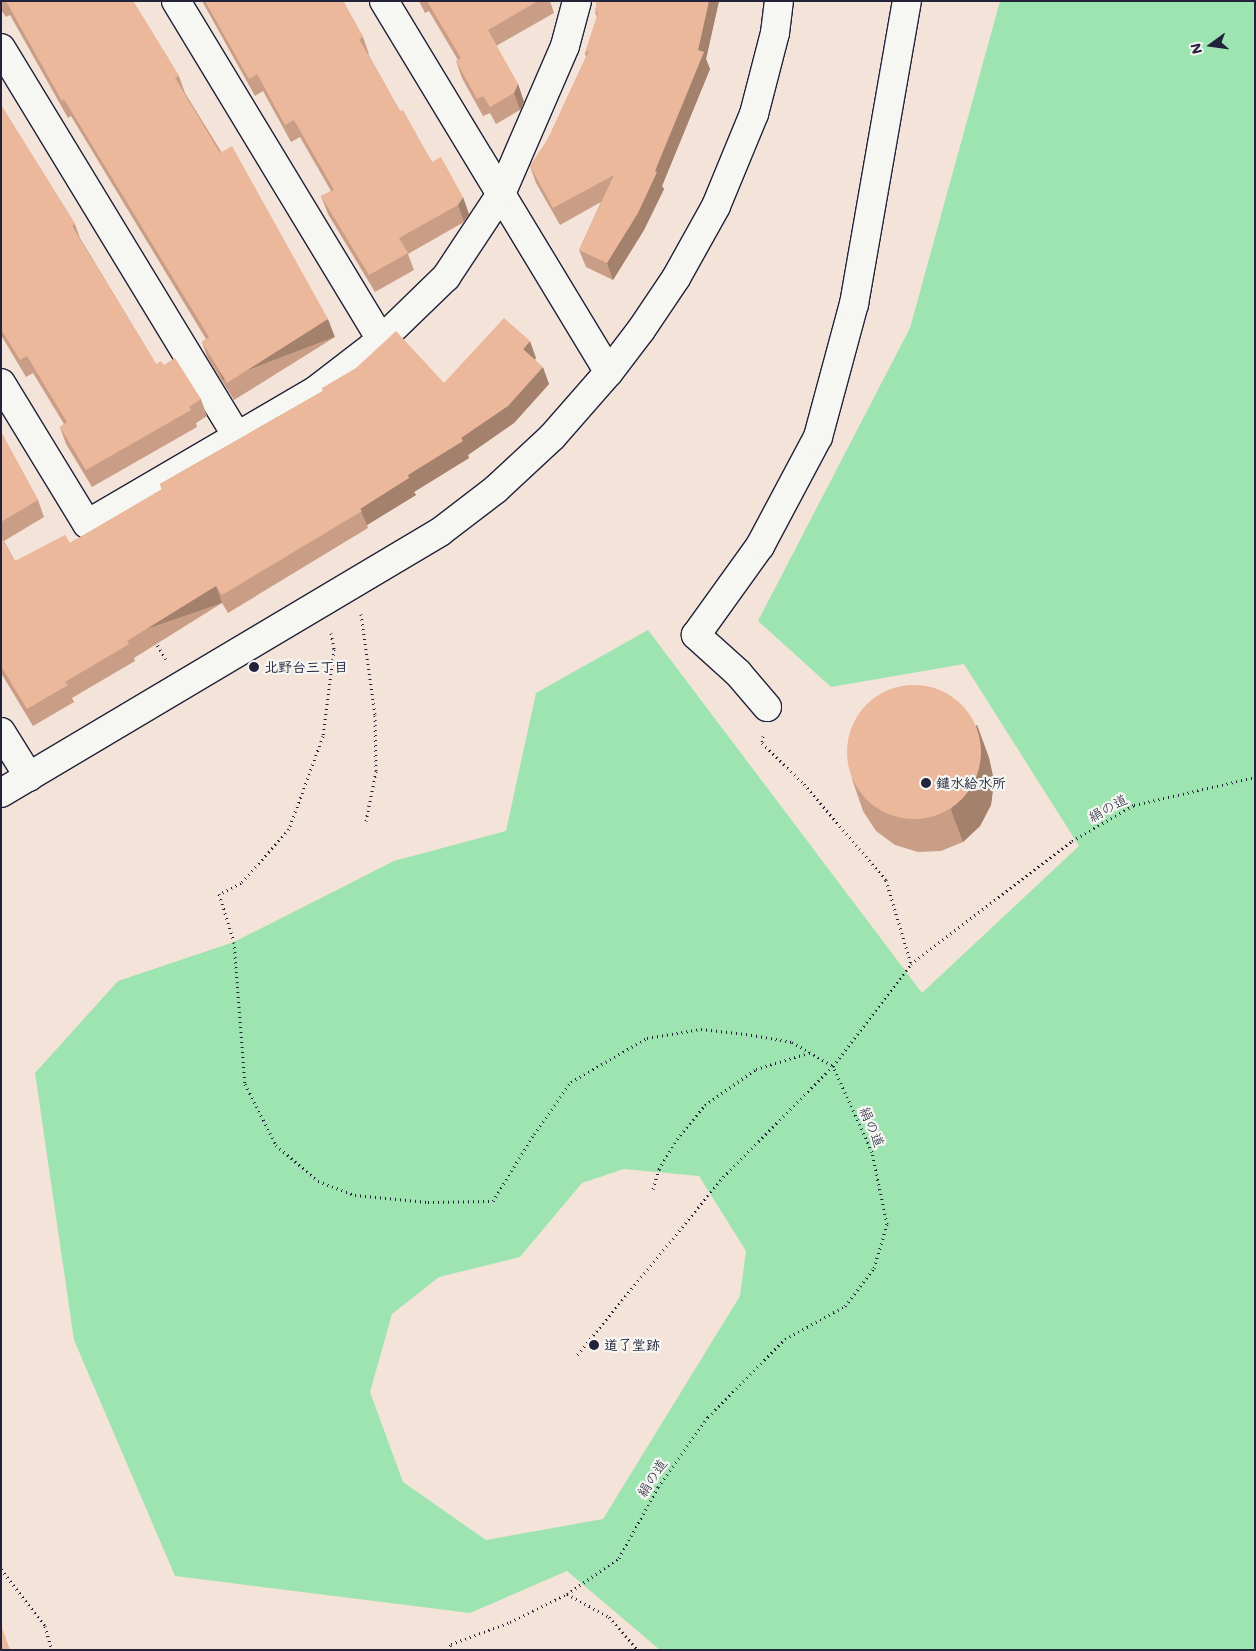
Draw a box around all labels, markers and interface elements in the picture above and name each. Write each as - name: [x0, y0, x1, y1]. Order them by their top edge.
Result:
- north arrow: [1186, 20, 1236, 70]
- text: N: [1185, 41, 1206, 56]
- place label: 北野台三丁目: [264, 659, 348, 675]
- marker: 北野台三丁目: [248, 661, 260, 673]
- place label: 鑓水給水所: [936, 775, 1006, 791]
- marker: 鑓水給水所: [920, 777, 932, 789]
- street label: 絹の道: [1086, 790, 1130, 826]
- street label: 絹の道: [856, 1104, 888, 1150]
- place label: 道了堂跡: [604, 1337, 660, 1353]
- marker: 道了堂跡: [588, 1339, 600, 1351]
- street label: 絹の道: [634, 1456, 670, 1500]

